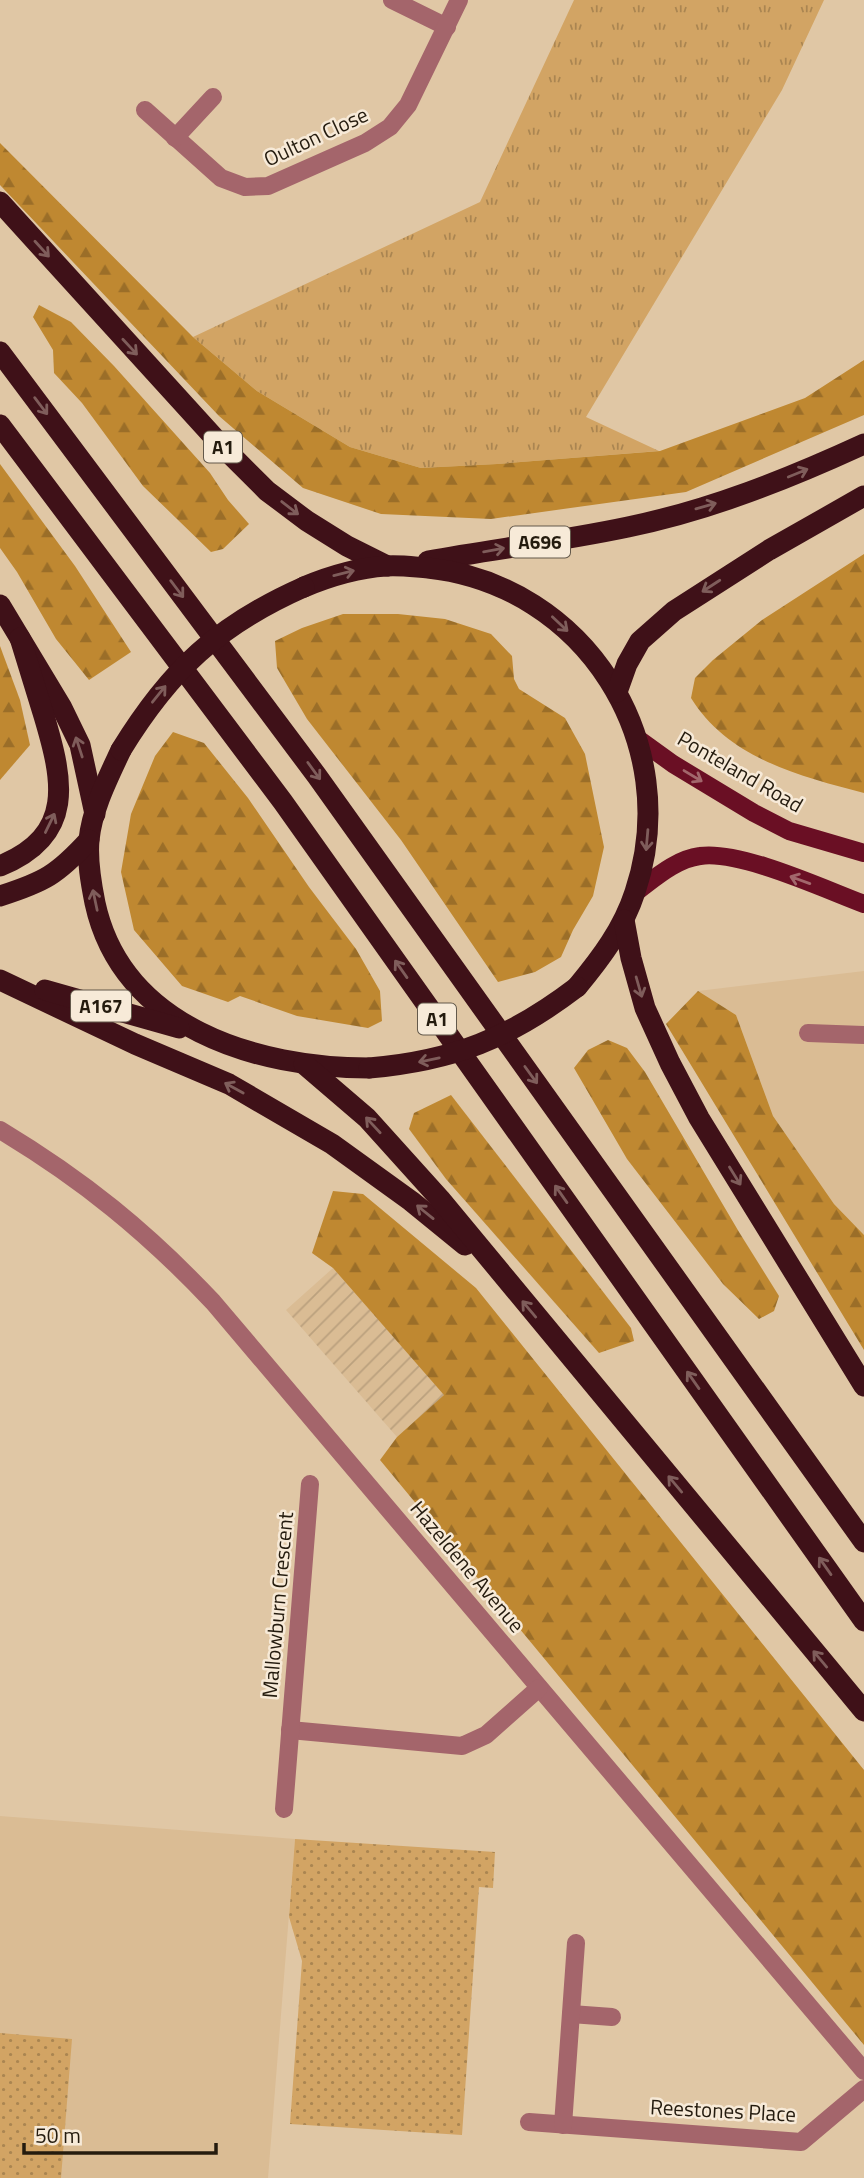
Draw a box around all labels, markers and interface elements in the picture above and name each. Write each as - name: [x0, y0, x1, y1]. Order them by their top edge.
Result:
- street label: Oulton Close: [258, 98, 373, 174]
- one-way arrow: [34, 240, 50, 258]
- one-way arrow: [122, 338, 139, 355]
- one-way arrow: [33, 397, 48, 416]
- road number: A1: [204, 432, 242, 462]
- one-way arrow: [787, 466, 809, 479]
- one-way arrow: [695, 498, 717, 511]
- one-way arrow: [281, 500, 300, 515]
- road number: A696: [510, 526, 570, 558]
- one-way arrow: [482, 542, 504, 556]
- one-way arrow: [332, 566, 355, 579]
- one-way arrow: [170, 579, 185, 597]
- one-way arrow: [701, 579, 721, 593]
- one-way arrow: [551, 616, 569, 632]
- one-way arrow: [152, 685, 167, 703]
- street label: Ponteland Road: [672, 722, 809, 820]
- one-way arrow: [72, 737, 84, 759]
- one-way arrow: [306, 761, 321, 780]
- one-way arrow: [683, 770, 703, 784]
- one-way arrow: [44, 813, 58, 834]
- one-way arrow: [640, 828, 653, 851]
- one-way arrow: [790, 873, 812, 886]
- one-way arrow: [87, 889, 101, 912]
- one-way arrow: [394, 960, 408, 979]
- one-way arrow: [633, 975, 646, 997]
- road number: A167: [71, 990, 131, 1022]
- road number: A1: [418, 1004, 456, 1035]
- one-way arrow: [418, 1053, 441, 1067]
- one-way arrow: [524, 1065, 538, 1084]
- one-way arrow: [225, 1081, 245, 1095]
- one-way arrow: [365, 1116, 381, 1134]
- one-way arrow: [728, 1165, 742, 1185]
- one-way arrow: [554, 1185, 568, 1204]
- one-way arrow: [416, 1204, 434, 1219]
- one-way arrow: [521, 1301, 537, 1319]
- one-way arrow: [686, 1371, 700, 1390]
- one-way arrow: [667, 1475, 682, 1493]
- street label: Hazeldene Avenue: [403, 1493, 533, 1639]
- street label: Mallowburn Crescent: [253, 1510, 301, 1700]
- one-way arrow: [817, 1557, 832, 1576]
- one-way arrow: [812, 1650, 828, 1668]
- street label: Reestones Place: [649, 2090, 797, 2130]
- scale bar: [24, 2112, 217, 2156]
- text: 50 m: [35, 2119, 81, 2151]

